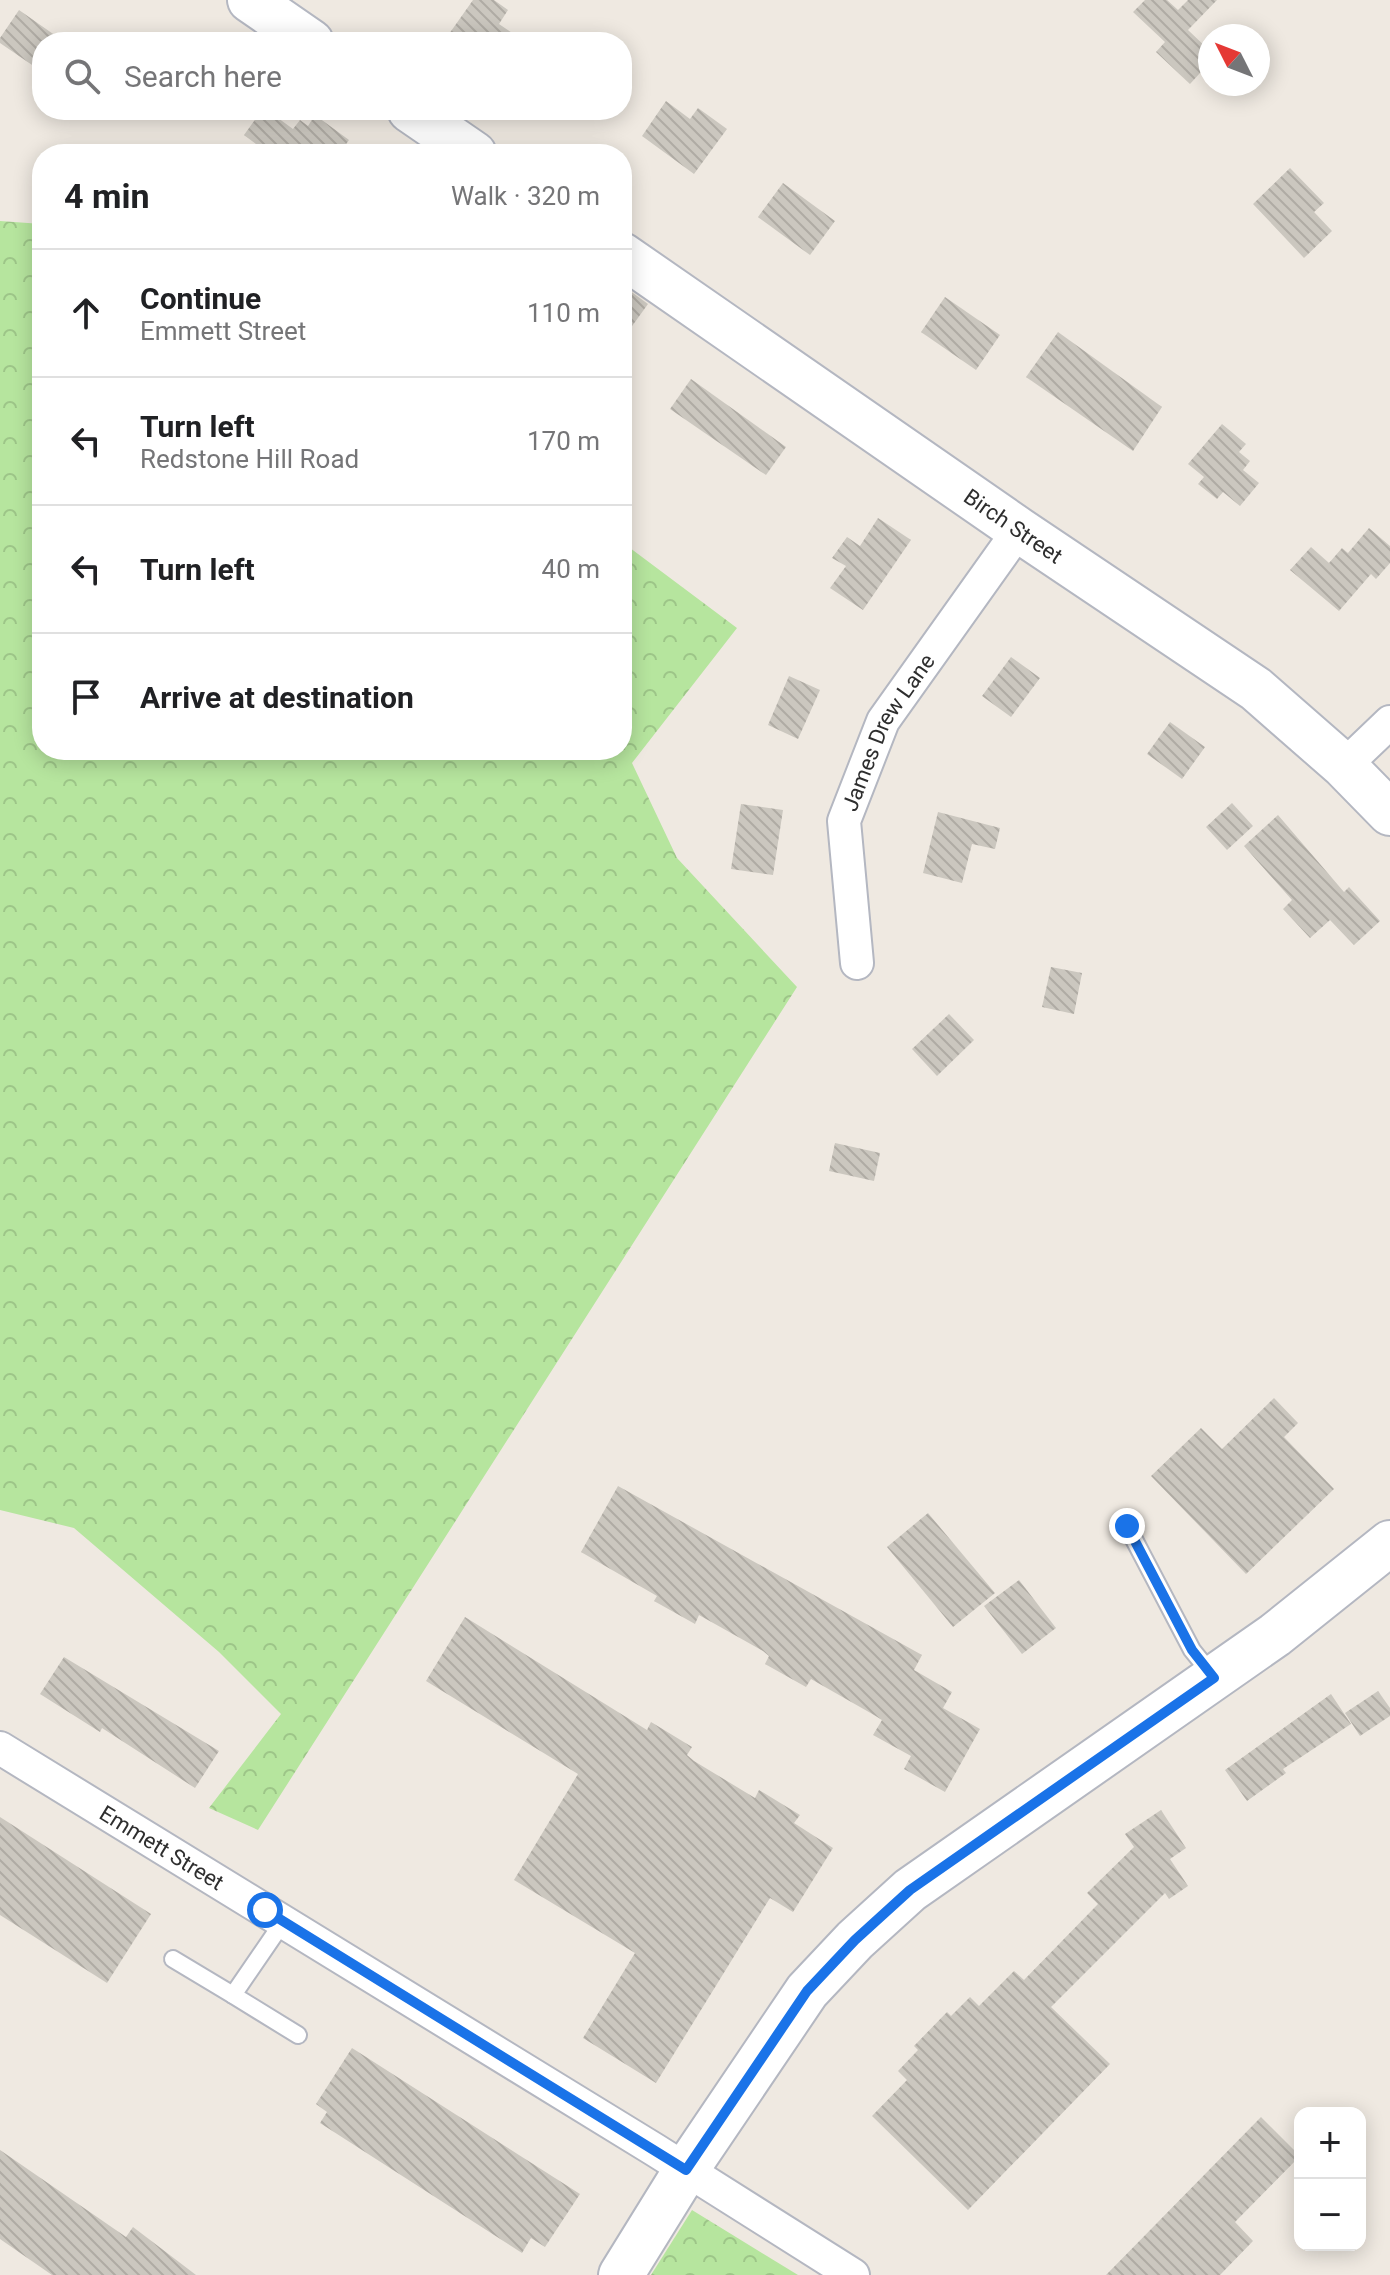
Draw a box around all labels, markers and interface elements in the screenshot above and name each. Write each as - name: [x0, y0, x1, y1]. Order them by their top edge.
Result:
- north arrow: [1198, 24, 1270, 96]
- search box: [32, 32, 632, 120]
- icon: search: [60, 54, 104, 98]
- text: Search here: [124, 59, 282, 94]
- text: 4 min: [64, 176, 149, 216]
- text: Walk · 320 m: [451, 181, 600, 211]
- text: Continue: [140, 281, 261, 316]
- icon: ahead: [64, 291, 108, 335]
- text: 110 m: [527, 298, 600, 328]
- text: Emmett Street: [140, 316, 306, 346]
- text: Turn left: [140, 409, 255, 444]
- icon: left: [64, 419, 108, 463]
- text: 170 m: [527, 426, 600, 456]
- text: Redstone Hill Road: [140, 444, 359, 474]
- street label: Birch Street: [960, 483, 1067, 568]
- icon: left: [64, 547, 108, 591]
- text: Turn left: [140, 552, 255, 587]
- text: 40 m: [542, 554, 600, 584]
- street label: James Drew Lane: [837, 649, 939, 814]
- icon: arrive: [64, 675, 108, 719]
- text: Arrive at destination: [140, 680, 414, 715]
- route end: [1109, 1508, 1145, 1544]
- street label: Emmett Street: [95, 1800, 228, 1895]
- route start: [247, 1892, 283, 1928]
- map controls: [1294, 2107, 1366, 2251]
- button: +: [1294, 2107, 1366, 2179]
- button: −: [1294, 2179, 1366, 2251]

